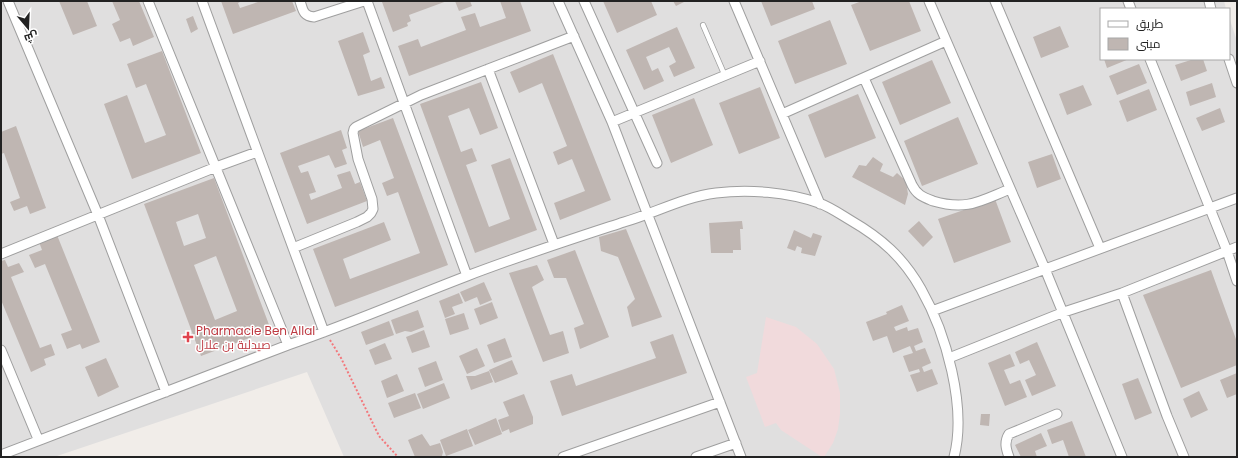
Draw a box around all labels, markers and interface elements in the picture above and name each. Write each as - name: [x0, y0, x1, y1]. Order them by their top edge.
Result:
- north arrow: [8, 8, 48, 48]
- legend: [1100, 8, 1230, 60]
- text: طريق: [1136, 15, 1164, 32]
- text: ش: [22, 28, 41, 47]
- text: مبنى: [1136, 35, 1161, 52]
- place label: Pharmacie Ben Allal صيدلية بن علال: [196, 322, 315, 353]
- marker: Pharmacie Ben Allal صيدلية بن علال: [183, 332, 193, 342]

